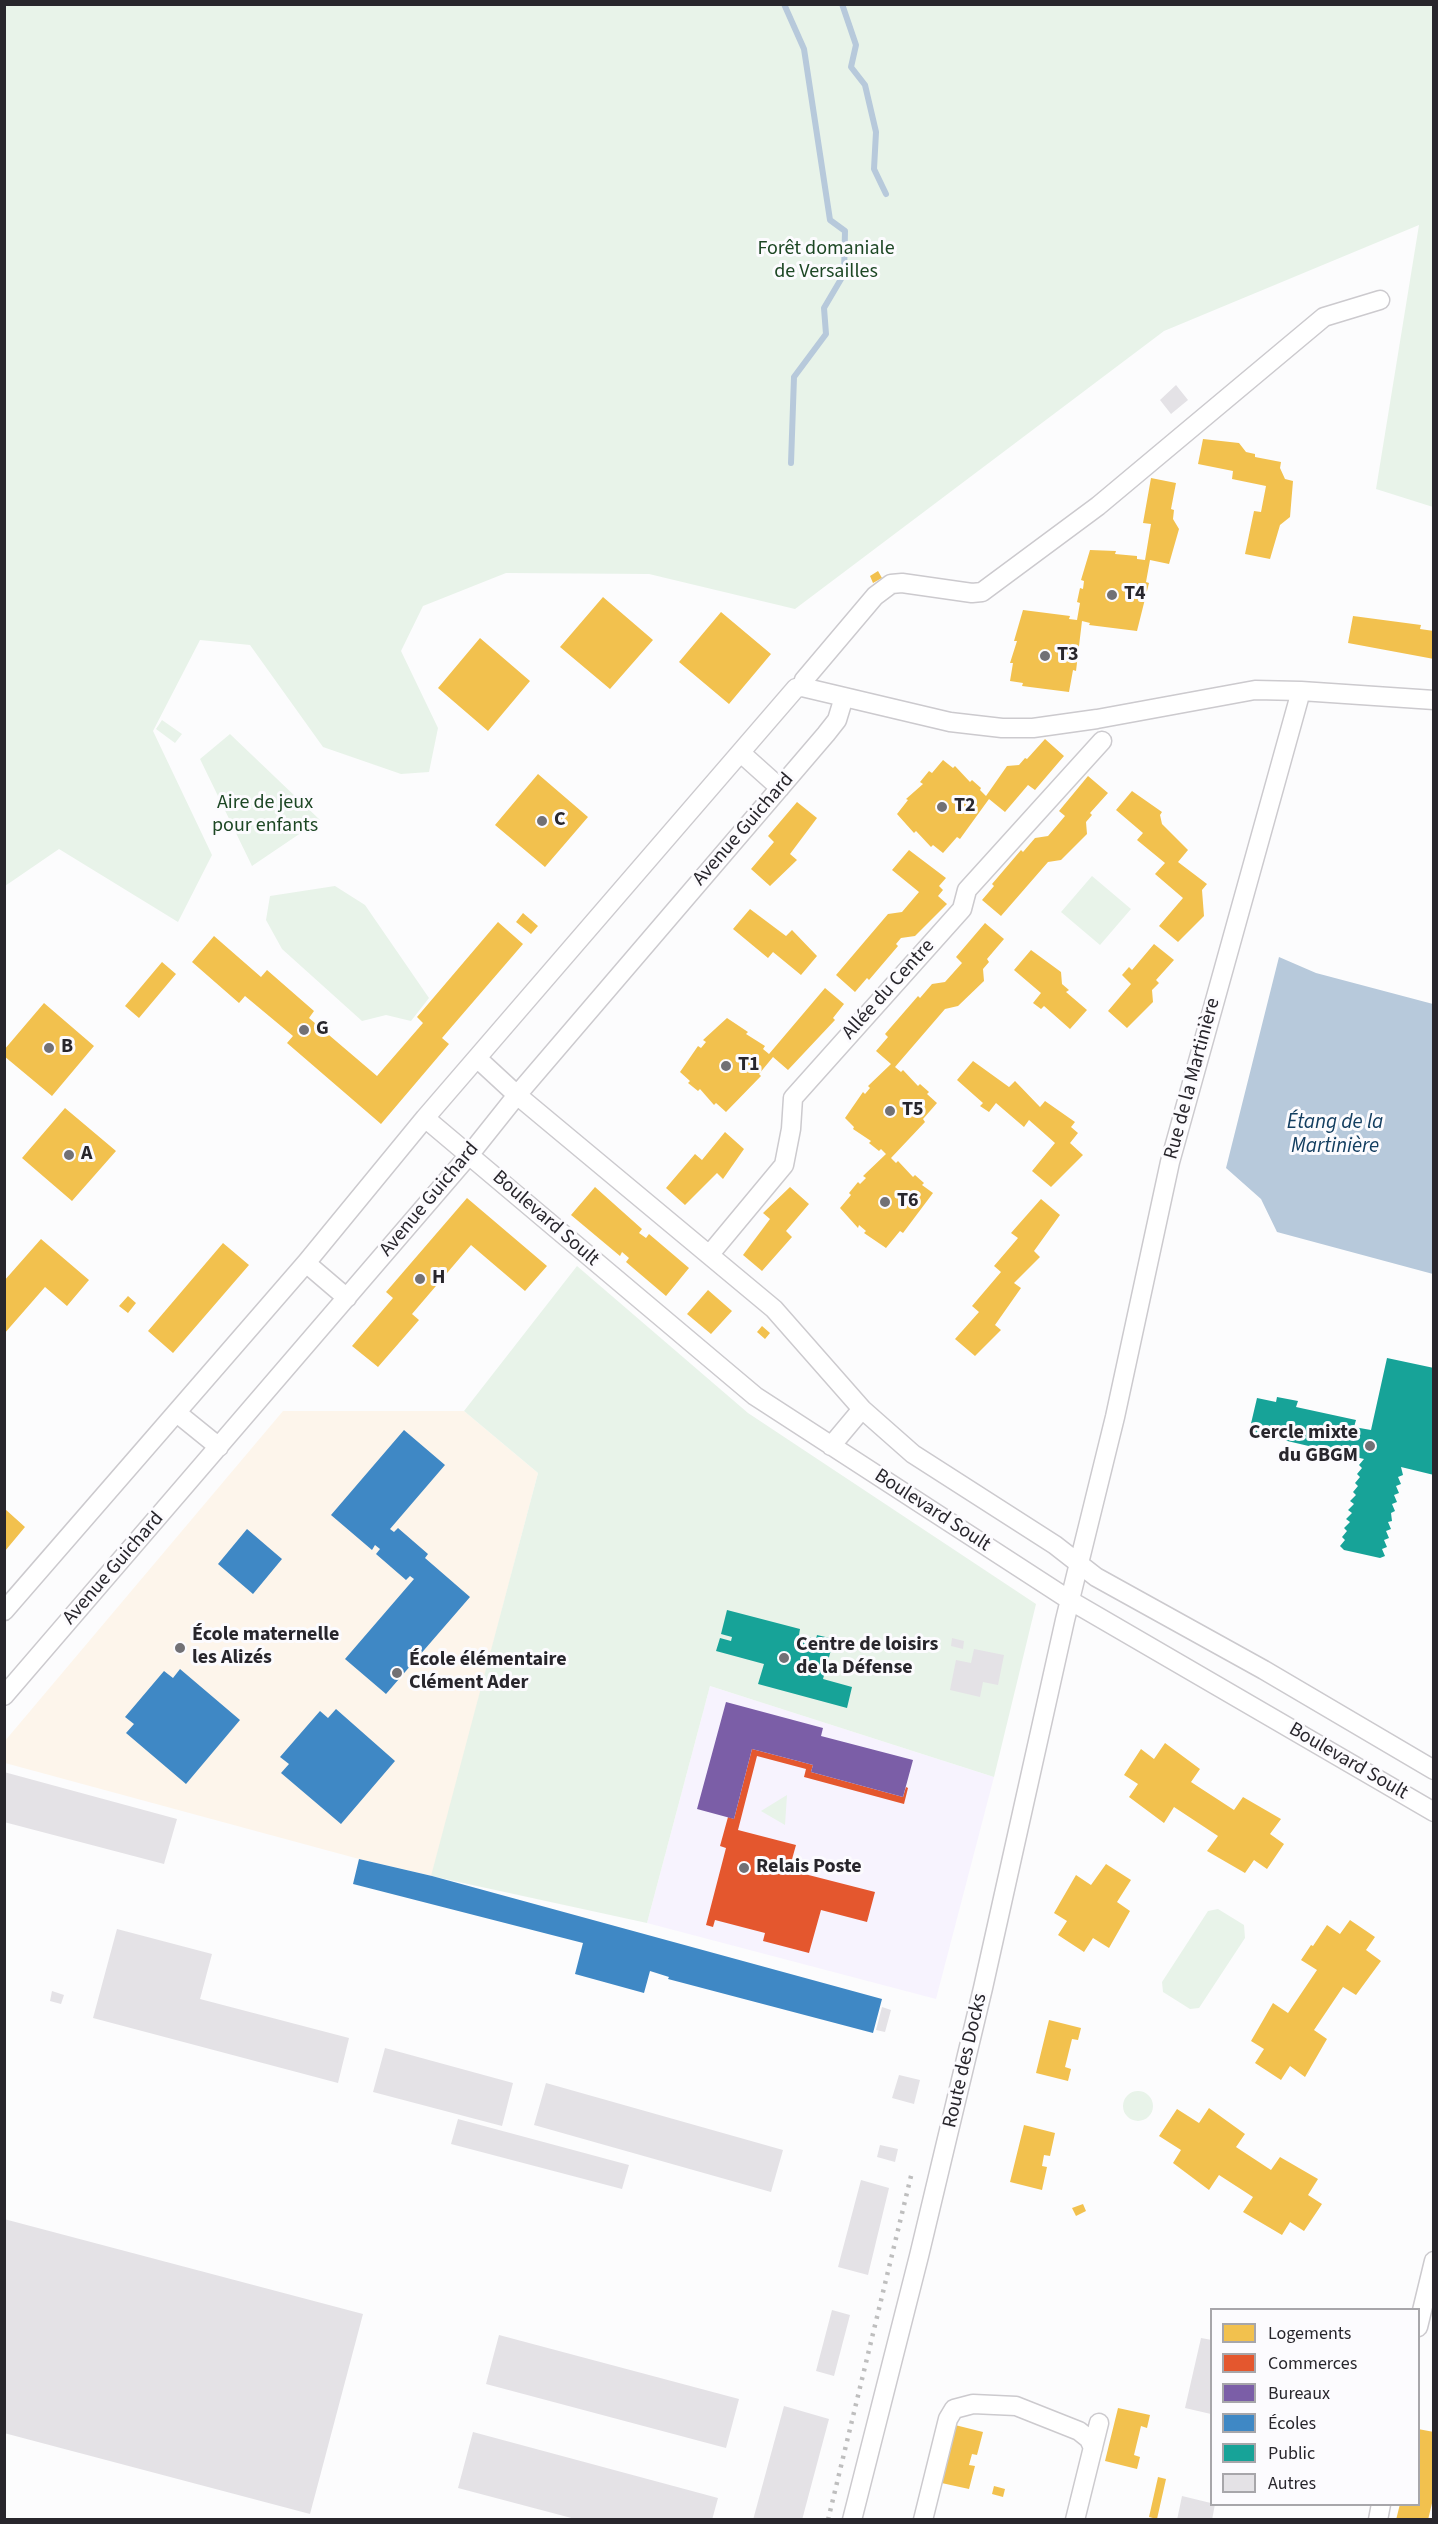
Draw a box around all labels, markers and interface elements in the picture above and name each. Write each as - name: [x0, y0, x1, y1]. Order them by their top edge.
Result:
- park label: Forêt domaniale de Versailles: [757, 238, 895, 285]
- place label: T4: [1124, 583, 1146, 607]
- marker: T4: [1105, 588, 1119, 602]
- place label: T3: [1057, 644, 1079, 668]
- marker: T3: [1038, 649, 1052, 663]
- street label: Avenue Guichard: [688, 769, 800, 891]
- park label: Aire de jeux pour enfants: [212, 792, 318, 839]
- place label: T2: [954, 795, 976, 819]
- marker: T2: [935, 800, 949, 814]
- place label: C: [554, 809, 566, 833]
- marker: C: [535, 814, 549, 828]
- street label: Allée du Centre: [838, 935, 940, 1045]
- street label: Rue de la Martinière: [1160, 996, 1226, 1162]
- place label: G: [316, 1018, 329, 1042]
- marker: G: [297, 1023, 311, 1037]
- place label: B: [61, 1036, 73, 1060]
- marker: B: [42, 1041, 56, 1055]
- place label: T1: [738, 1054, 760, 1078]
- marker: T1: [719, 1059, 733, 1073]
- place label: T5: [902, 1099, 924, 1123]
- marker: T5: [883, 1104, 897, 1118]
- water label: Étang de la Martinière: [1287, 1110, 1383, 1160]
- street label: Avenue Guichard: [375, 1138, 485, 1262]
- place label: A: [81, 1143, 92, 1167]
- marker: A: [62, 1148, 76, 1162]
- street label: Boulevard Soult: [487, 1166, 603, 1272]
- place label: T6: [897, 1190, 919, 1214]
- marker: T6: [878, 1195, 892, 1209]
- place label: H: [432, 1267, 445, 1291]
- marker: H: [413, 1272, 427, 1286]
- place label: Cercle mixte du GBGM: [1249, 1422, 1358, 1469]
- marker: Cercle mixte du GBGM: [1363, 1439, 1377, 1453]
- street label: Boulevard Soult: [869, 1465, 995, 1557]
- street label: Avenue Guichard: [58, 1508, 170, 1630]
- place label: École maternelle les Alizés: [192, 1624, 339, 1671]
- place label: Centre de loisirs de la Défense: [796, 1634, 938, 1681]
- marker: École maternelle les Alizés: [173, 1641, 187, 1655]
- place label: École élémentaire Clément Ader: [409, 1649, 567, 1696]
- marker: Centre de loisirs de la Défense: [777, 1651, 791, 1665]
- marker: École élémentaire Clément Ader: [390, 1666, 404, 1680]
- street label: Boulevard Soult: [1284, 1718, 1412, 1806]
- place label: Relais Poste: [756, 1856, 862, 1880]
- marker: Relais Poste: [737, 1861, 751, 1875]
- street label: Route des Docks: [939, 1991, 993, 2131]
- legend: [1210, 2308, 1420, 2506]
- text: Logements: [1268, 2321, 1351, 2346]
- text: Commerces: [1268, 2351, 1357, 2376]
- text: Bureaux: [1268, 2381, 1330, 2406]
- text: Écoles: [1268, 2411, 1316, 2436]
- text: Public: [1268, 2441, 1315, 2466]
- text: Autres: [1268, 2471, 1316, 2496]

